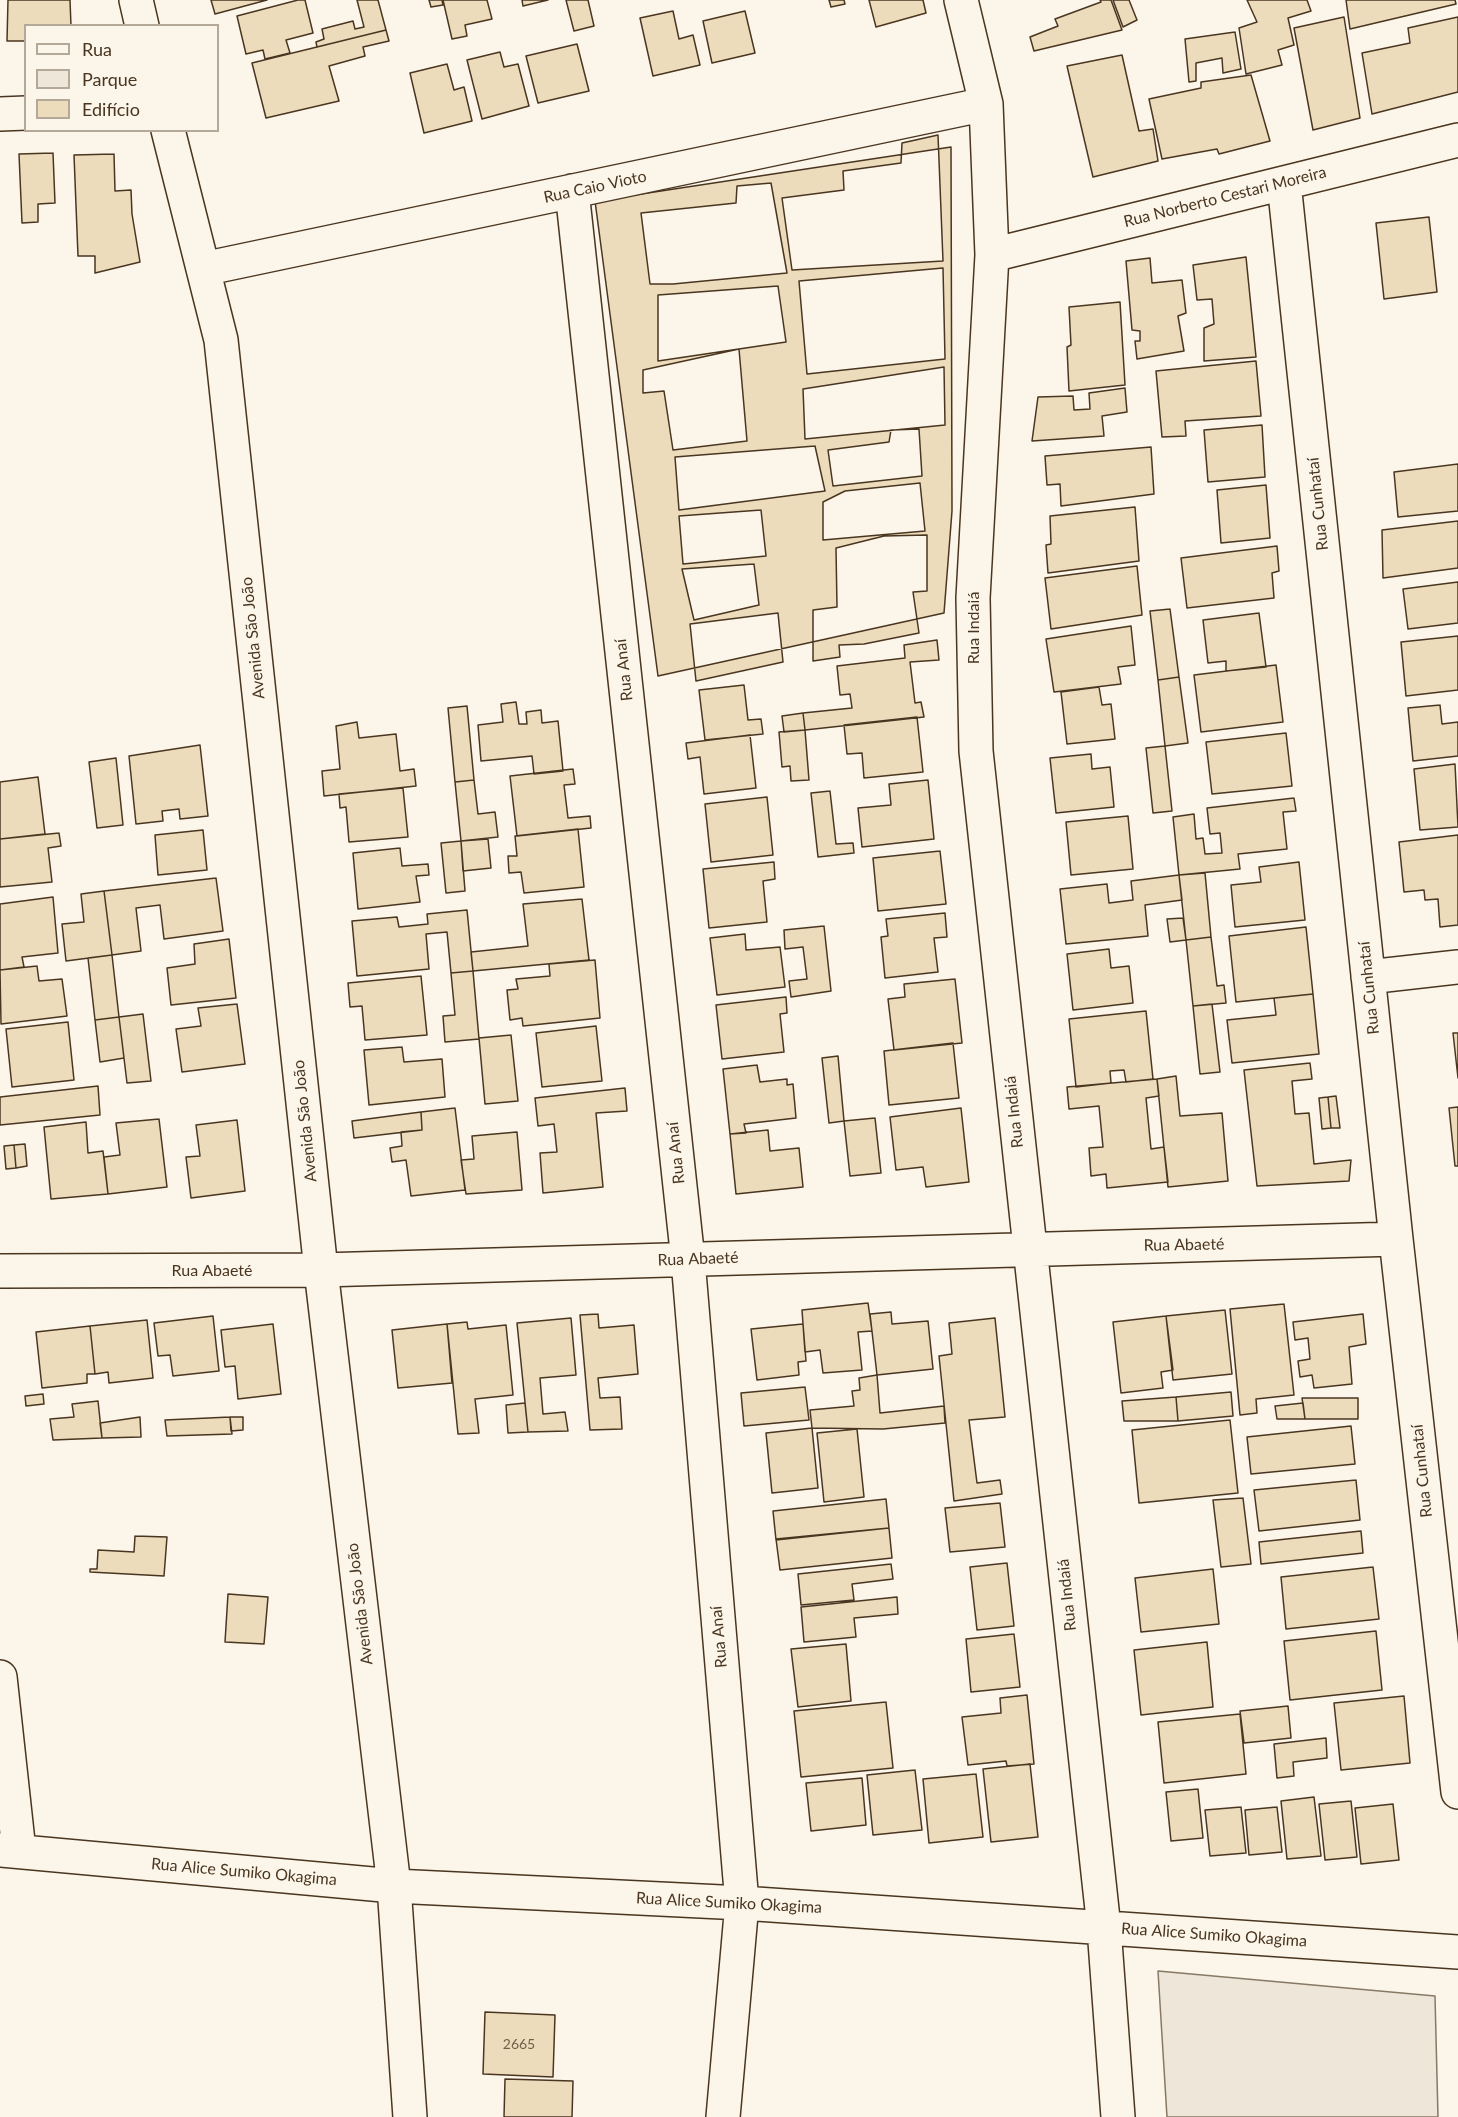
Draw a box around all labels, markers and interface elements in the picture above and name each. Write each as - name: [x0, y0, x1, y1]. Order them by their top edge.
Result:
- legend: [24, 24, 219, 132]
- text: Rua: [82, 38, 112, 60]
- text: Parque: [82, 68, 137, 90]
- text: Edifício: [82, 98, 140, 120]
- street label: Rua Norberto Cestari Moreira: [1122, 163, 1328, 231]
- street label: Rua Caio Vioto: [542, 167, 648, 207]
- street label: Rua Cunhataí: [1304, 457, 1332, 551]
- street label: Avenida São João: [237, 576, 269, 700]
- street label: Rua Indaiá: [964, 592, 984, 664]
- street label: Rua Anaí: [611, 638, 637, 702]
- street label: Rua Cunhataí: [1355, 941, 1383, 1035]
- street label: Avenida São João: [289, 1059, 321, 1183]
- street label: Rua Indaiá: [1001, 1075, 1027, 1149]
- street label: Rua Anaí: [663, 1121, 689, 1185]
- street label: Rua Abaeté: [1143, 1235, 1225, 1255]
- street label: Rua Abaeté: [657, 1248, 739, 1270]
- street label: Rua Abaeté: [172, 1261, 252, 1281]
- street label: Rua Cunhataí: [1408, 1424, 1436, 1518]
- street label: Avenida São João: [343, 1542, 377, 1666]
- street label: Rua Indaiá: [1054, 1558, 1080, 1632]
- street label: Rua Anaí: [707, 1605, 731, 1669]
- street label: Rua Alice Sumiko Okagima: [150, 1854, 338, 1890]
- street label: Rua Alice Sumiko Okagima: [635, 1889, 823, 1917]
- street label: Rua Alice Sumiko Okagima: [1120, 1919, 1308, 1951]
- house number: 2665: [503, 2036, 535, 2052]

